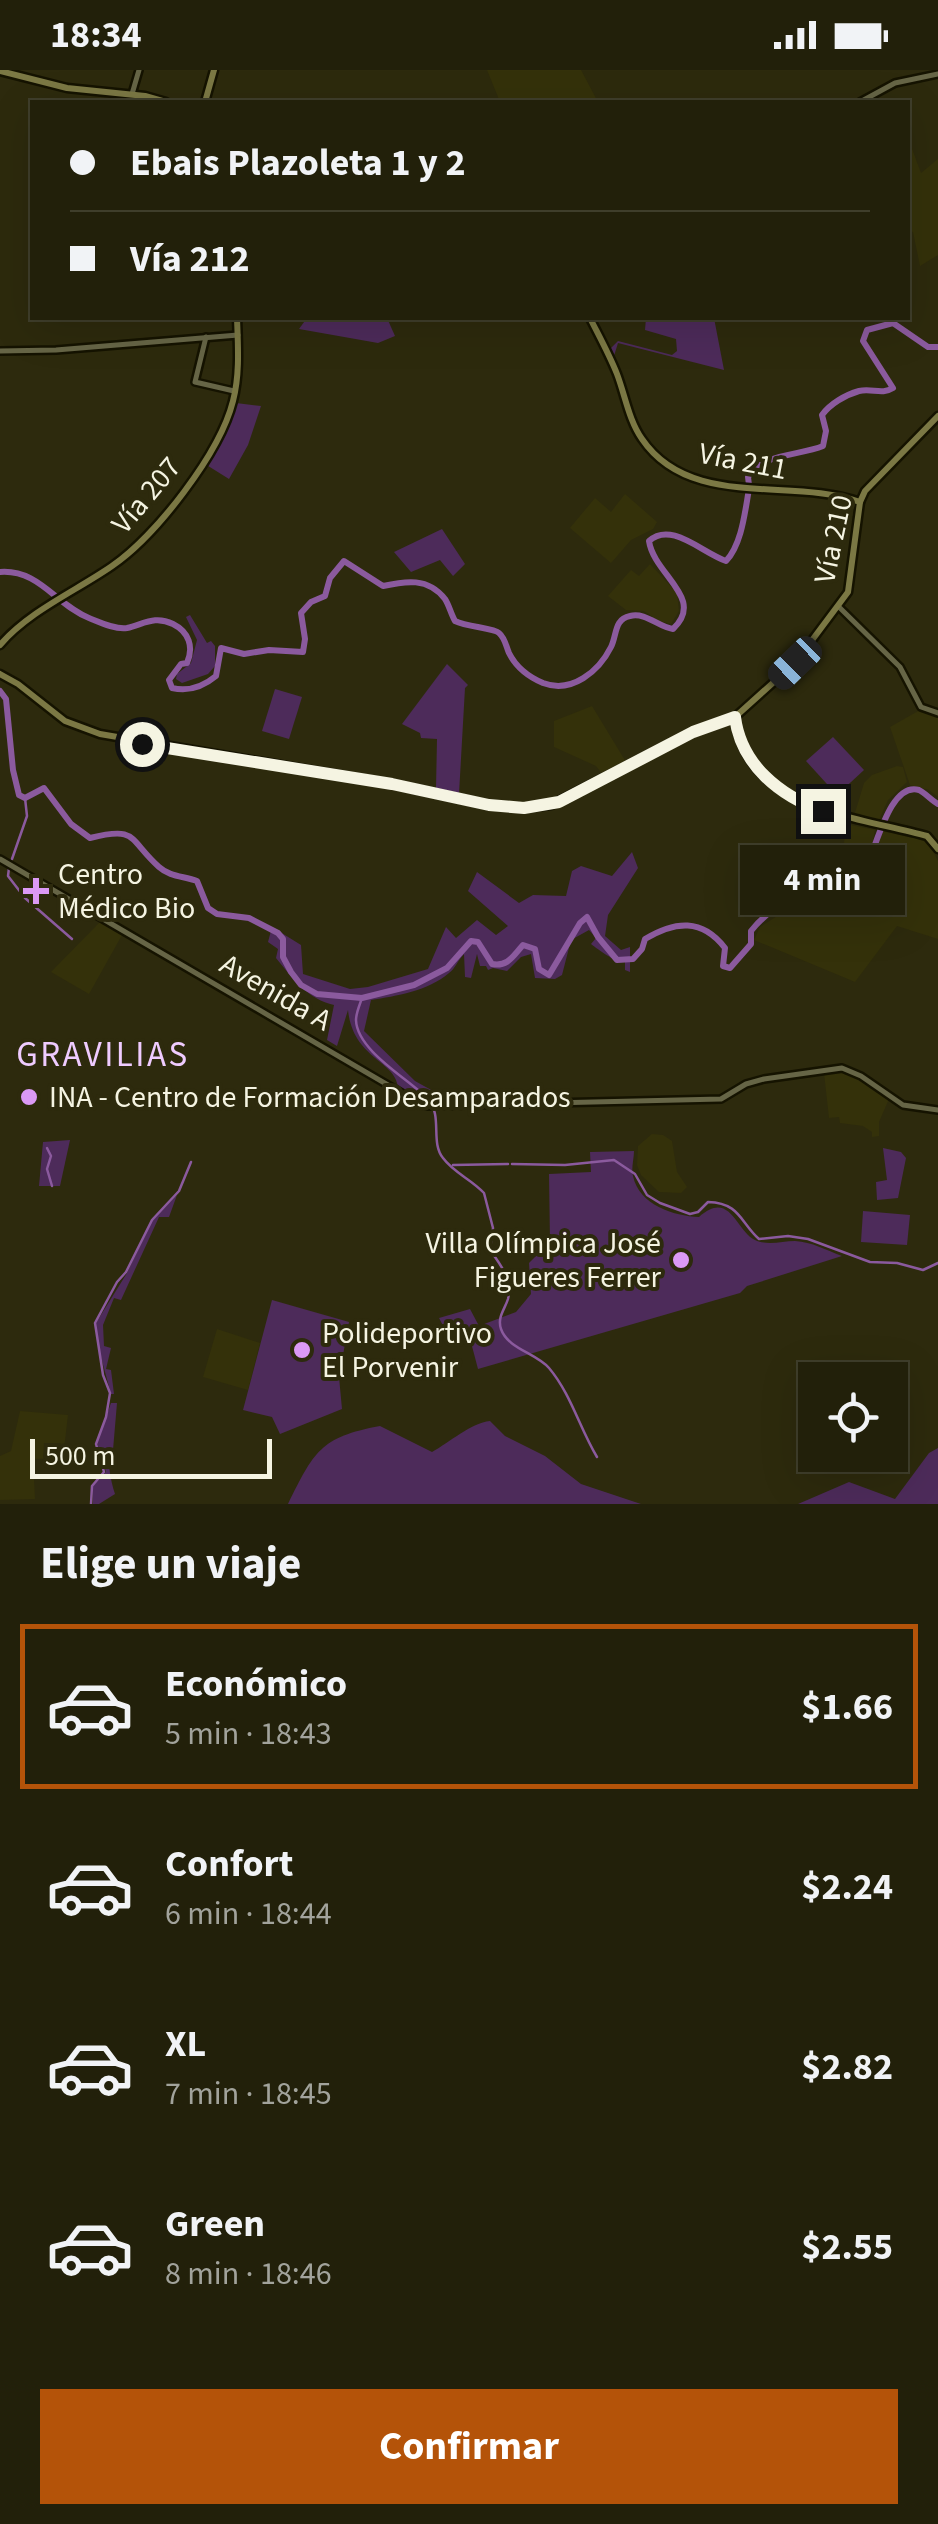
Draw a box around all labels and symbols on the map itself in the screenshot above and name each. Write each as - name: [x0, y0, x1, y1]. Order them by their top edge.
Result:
- street label: Vía 211: [695, 432, 791, 491]
- street label: Vía 207: [101, 447, 191, 543]
- street label: Vía 210: [803, 491, 864, 587]
- car: [763, 631, 827, 695]
- route start: [120, 722, 165, 767]
- route end: [801, 789, 846, 834]
- callout: 4 min: [740, 846, 906, 916]
- place label: Centro Médico Bio: [58, 853, 195, 930]
- marker: Centro Médico Bio: [23, 878, 49, 904]
- street label: Avenida A: [212, 943, 340, 1042]
- district label: GRAVILIAS: [16, 1030, 190, 1080]
- place label: INA - Centro de Formación Desamparados: [49, 1076, 571, 1119]
- marker: INA - Centro de Formación Desamparados: [18, 1086, 40, 1108]
- place label: Villa Olímpica José Figueres Ferrer: [425, 1222, 662, 1299]
- marker: Villa Olímpica José Figueres Ferrer: [670, 1249, 692, 1271]
- place label: Polideportivo El Porvenir: [322, 1312, 492, 1389]
- marker: Polideportivo El Porvenir: [291, 1339, 313, 1361]
- scale bar: [30, 1434, 272, 1478]

